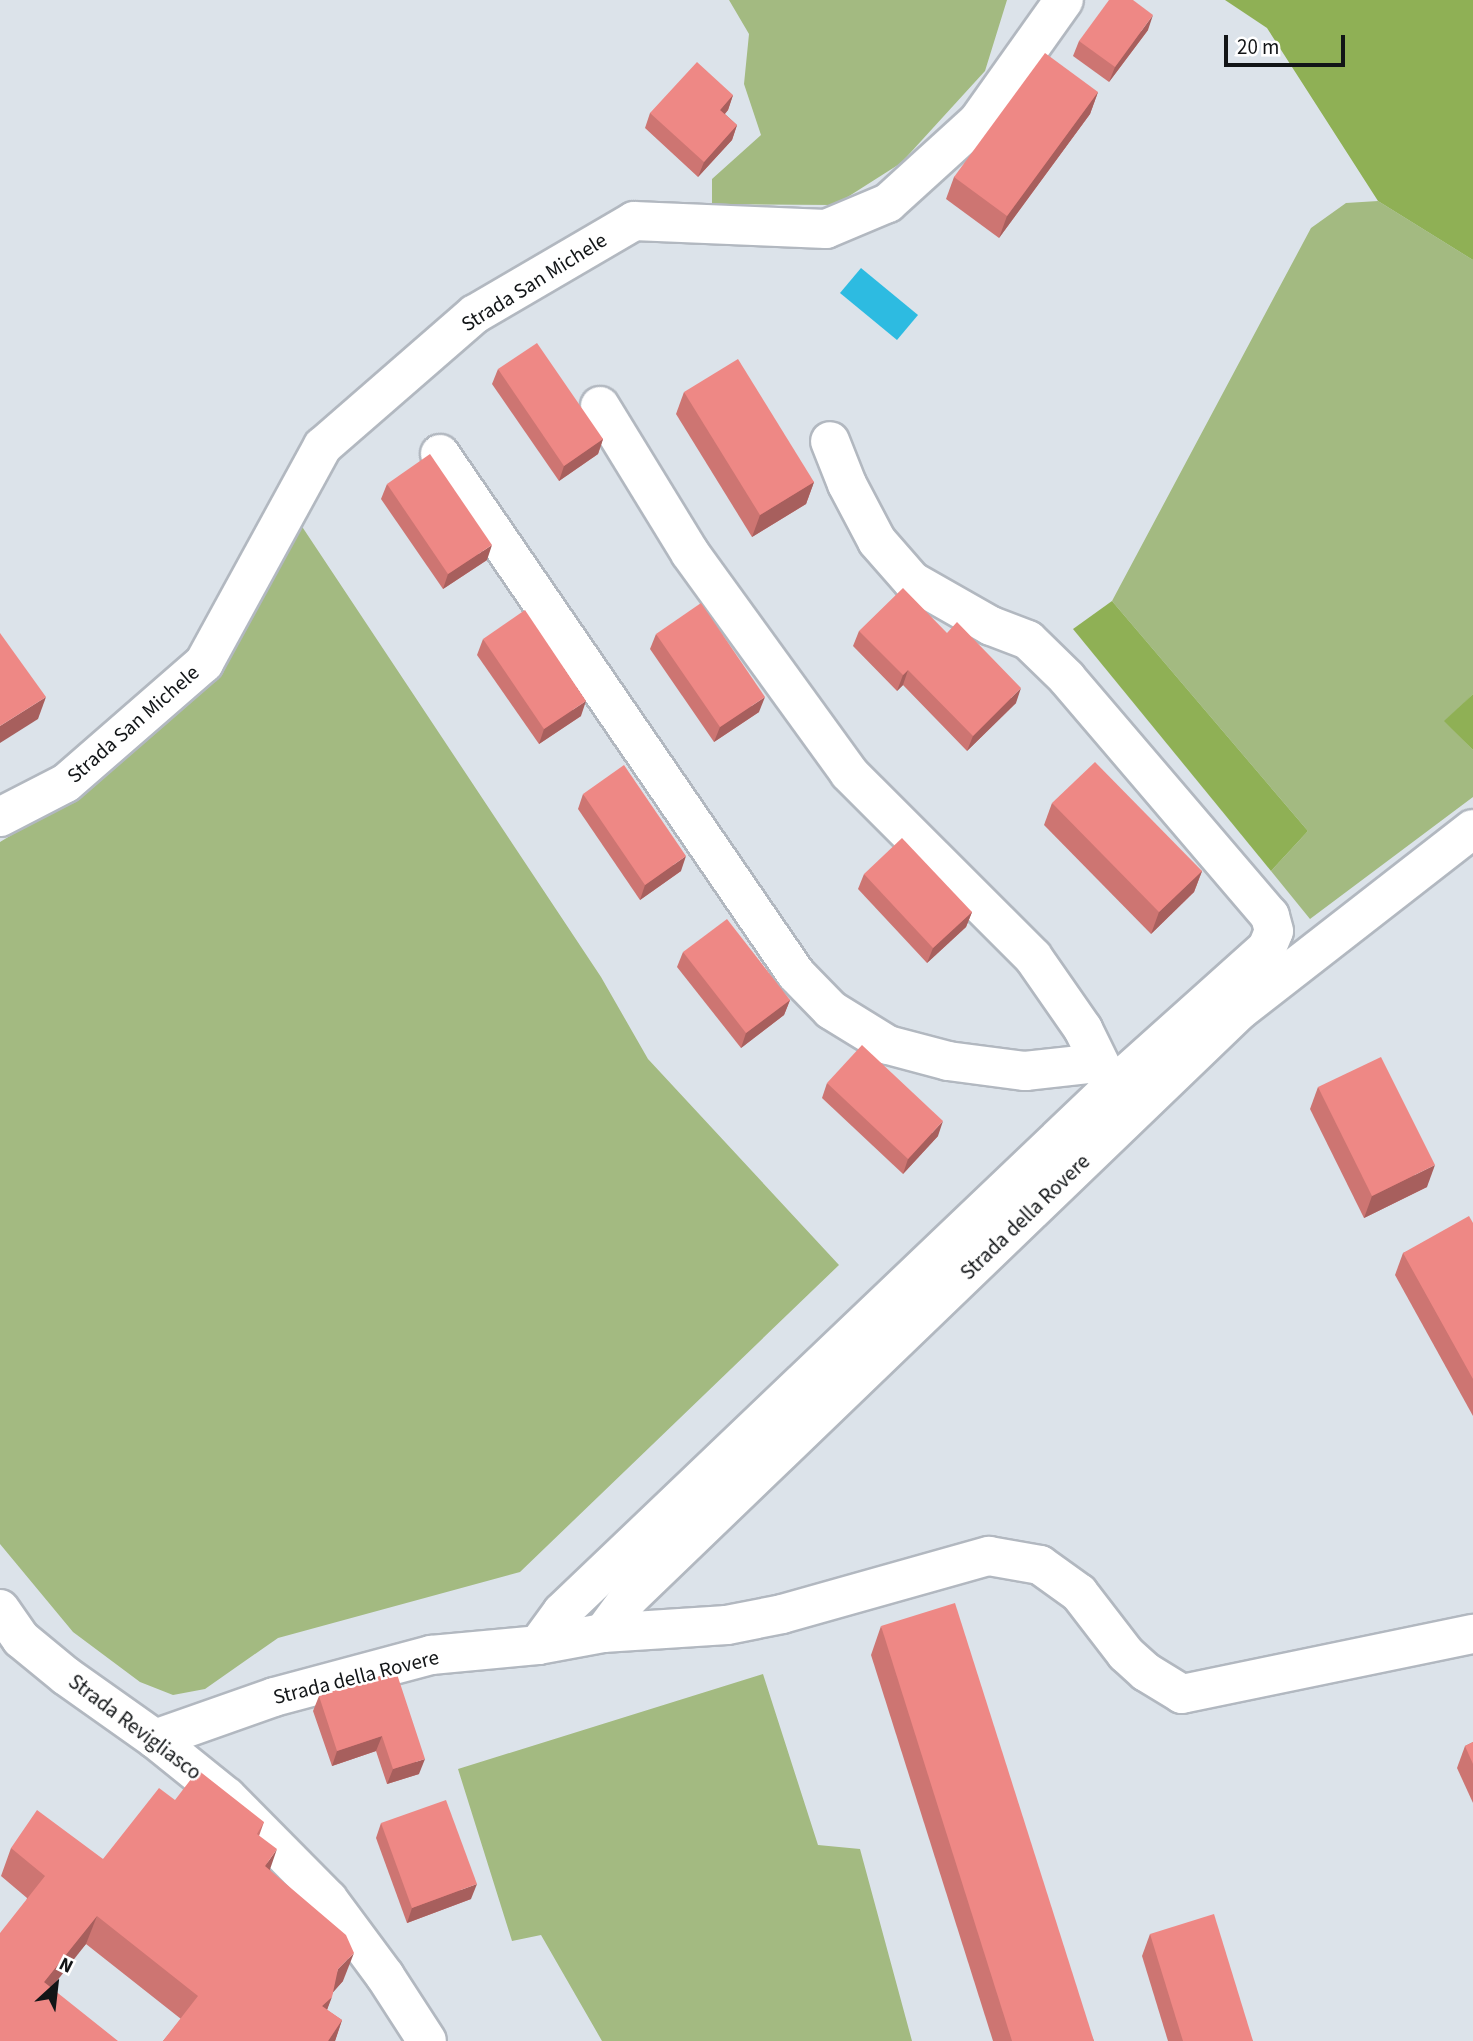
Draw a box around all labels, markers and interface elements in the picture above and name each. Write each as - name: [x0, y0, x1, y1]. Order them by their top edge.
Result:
- scale bar: [1228, 21, 1349, 65]
- text: 20 m: [1237, 32, 1279, 62]
- street label: Strada San Michele: [457, 227, 611, 337]
- street label: Strada San Michele: [62, 660, 204, 788]
- street label: Strada della Rovere: [955, 1149, 1095, 1285]
- street label: Strada della Rovere: [271, 1644, 441, 1710]
- street label: Strada Revigliasco: [64, 1669, 206, 1785]
- north arrow: [21, 1950, 91, 2020]
- text: N: [54, 1951, 78, 1981]

